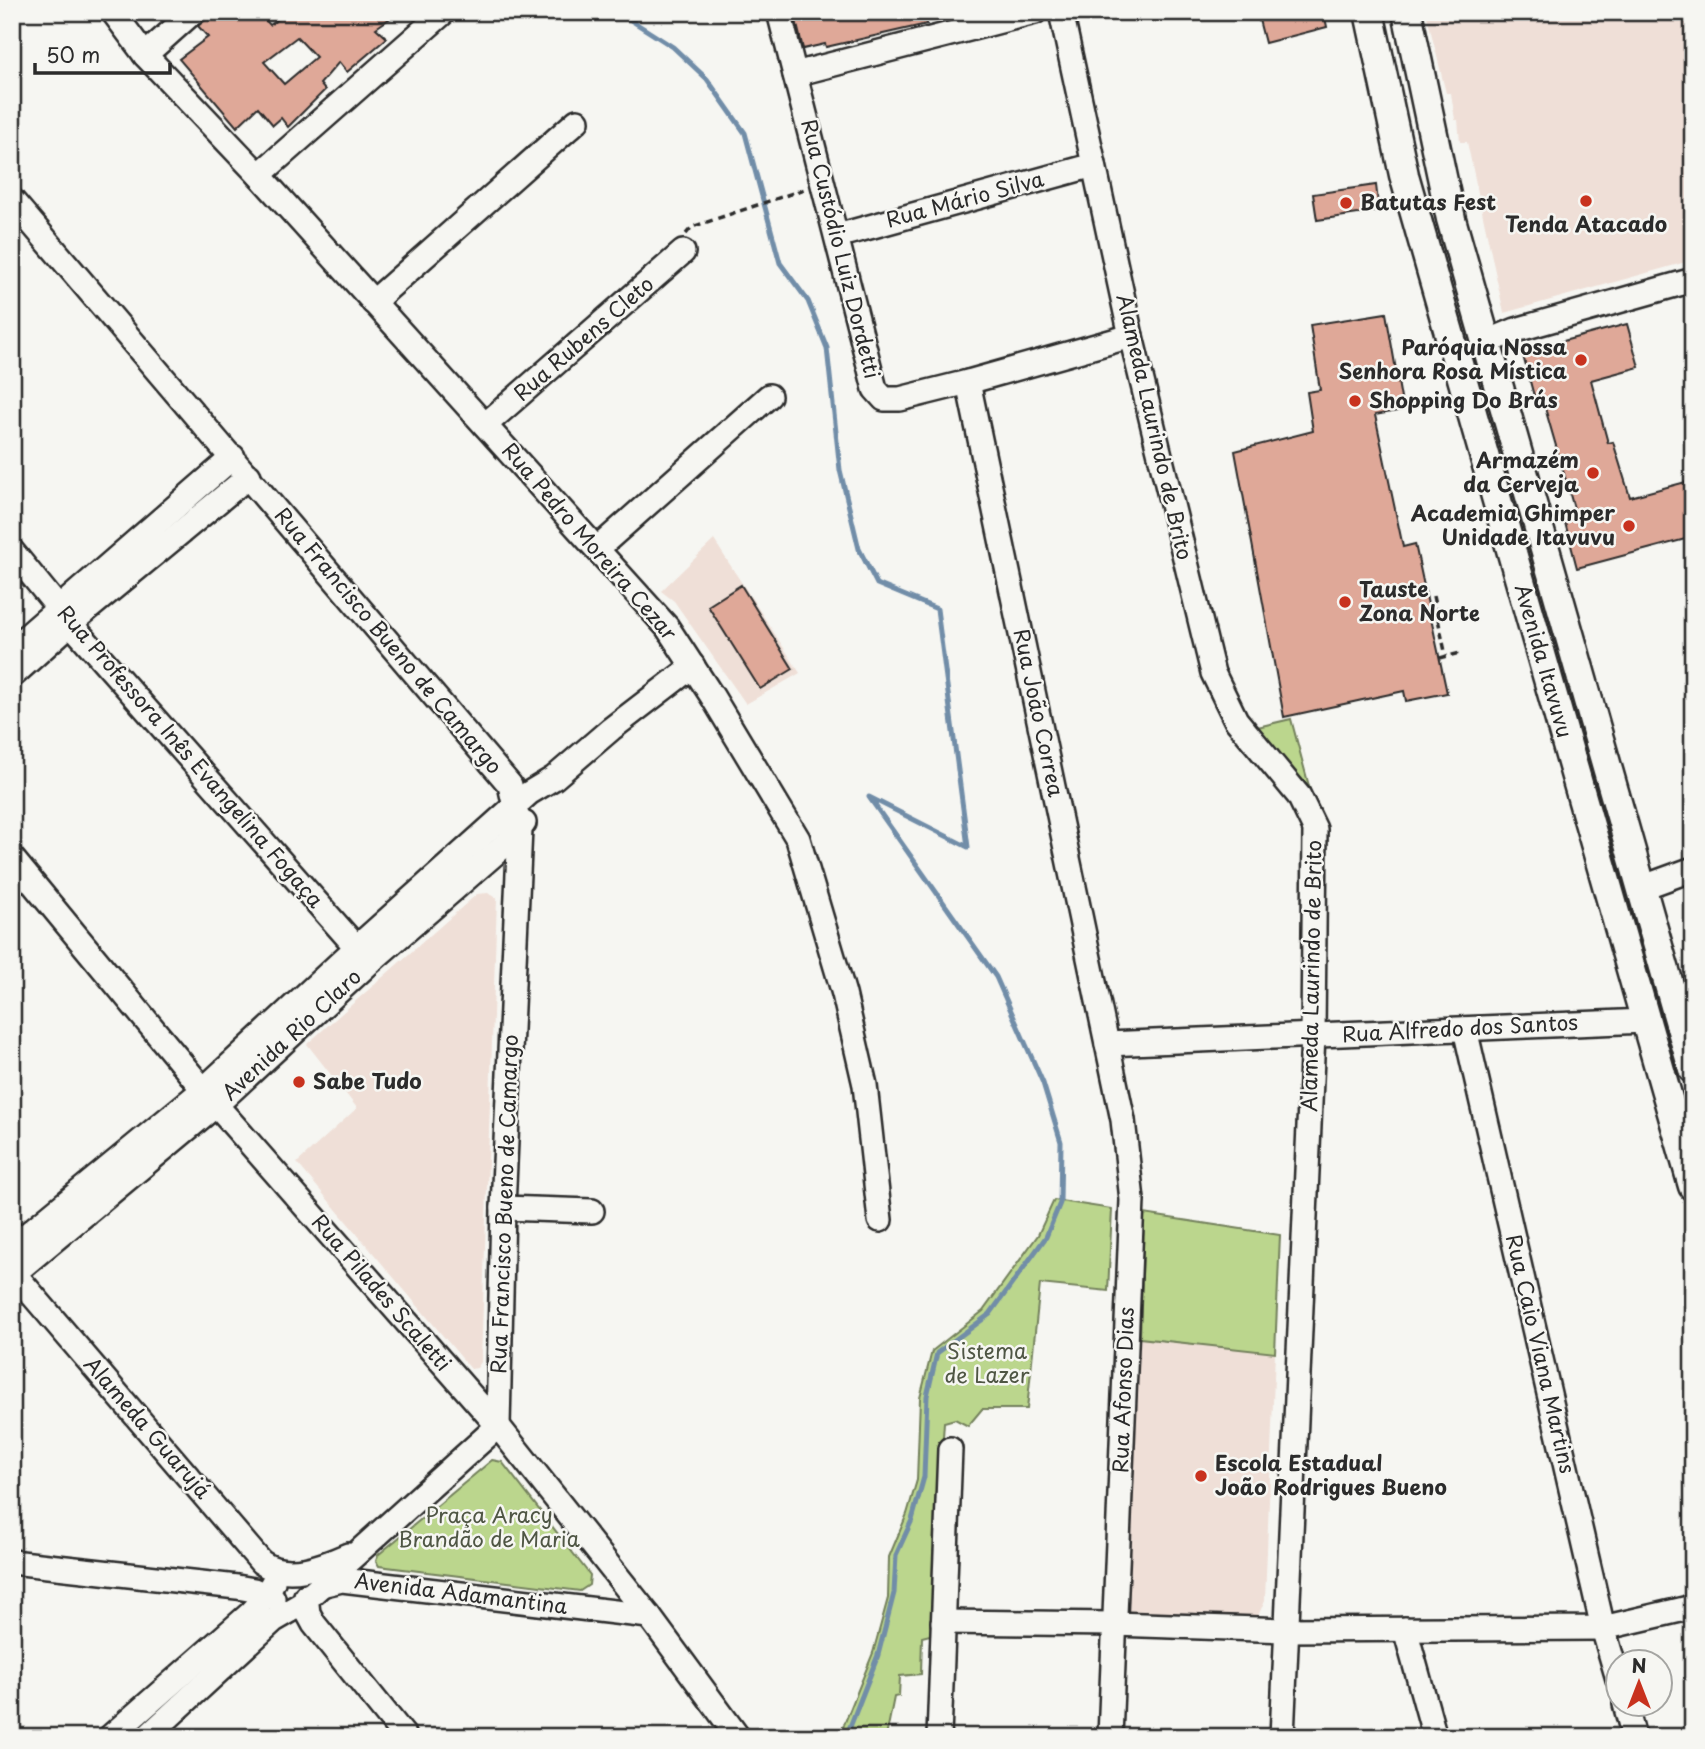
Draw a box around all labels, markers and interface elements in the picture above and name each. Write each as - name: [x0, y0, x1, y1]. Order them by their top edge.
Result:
- scale bar: [35, 32, 170, 76]
- text: 50 m: [46, 38, 100, 70]
- street label: Rua Custódio Luiz Dordetti: [794, 115, 890, 382]
- street label: Rua Mário Silva: [882, 162, 1047, 234]
- place label: Batutas Fest: [1360, 185, 1496, 217]
- marker: Tenda Atacado: [1578, 193, 1594, 209]
- marker: Batutas Fest: [1338, 195, 1354, 211]
- place label: Tenda Atacado: [1505, 207, 1667, 239]
- street label: Rua Rubens Cleto: [506, 267, 660, 407]
- street label: Alameda Laurindo de Brito: [1110, 290, 1202, 563]
- place label: Paróquia Nossa Senhora Rosa Mística: [1339, 330, 1567, 386]
- marker: Paróquia Nossa Senhora Rosa Mística: [1573, 352, 1589, 368]
- place label: Shopping Do Brás: [1369, 383, 1558, 415]
- marker: Shopping Do Brás: [1347, 393, 1363, 409]
- street label: Rua Pedro Moreira Cezar: [495, 435, 686, 647]
- place label: Armazém da Cerveja: [1463, 443, 1579, 499]
- marker: Armazém da Cerveja: [1585, 465, 1601, 481]
- place label: Academia Ghimper Unidade Itavuvu: [1410, 496, 1615, 552]
- street label: Rua Francisco Bueno de Camargo: [268, 499, 511, 780]
- marker: Academia Ghimper Unidade Itavuvu: [1621, 518, 1637, 534]
- place label: Tauste Zona Norte: [1359, 572, 1480, 628]
- street label: Avenida Itavuvu: [1508, 580, 1582, 741]
- marker: Tauste Zona Norte: [1337, 594, 1353, 610]
- street label: Rua Professora Inês Evangelina Fogaça: [51, 597, 333, 915]
- street label: Rua João Correa: [1007, 626, 1074, 800]
- street label: Alameda Laurindo de Brito: [1292, 840, 1328, 1112]
- street label: Avenida Rio Claro: [214, 960, 368, 1107]
- street label: Rua Alfredo dos Santos: [1341, 1005, 1579, 1049]
- street label: Rua Francisco Bueno de Camargo: [481, 1034, 525, 1374]
- place label: Sabe Tudo: [313, 1064, 422, 1096]
- marker: Sabe Tudo: [291, 1074, 307, 1090]
- street label: Rua Pilades Scaletti: [305, 1206, 460, 1377]
- street label: Rua Caio Viana Martins: [1499, 1231, 1585, 1476]
- street label: Rua Afonso Dias: [1103, 1306, 1141, 1473]
- park label: Sistema de Lazer: [945, 1334, 1030, 1390]
- street label: Alameda Guarujá: [78, 1348, 219, 1505]
- place label: Escola Estadual João Rodrigues Bueno: [1215, 1446, 1447, 1502]
- marker: Escola Estadual João Rodrigues Bueno: [1193, 1468, 1209, 1484]
- park label: Praça Aracy Brandão de Maria: [398, 1498, 580, 1554]
- street label: Avenida Adamantina: [353, 1563, 570, 1621]
- north arrow: [1604, 1648, 1674, 1718]
- text: N: [1631, 1651, 1647, 1679]

